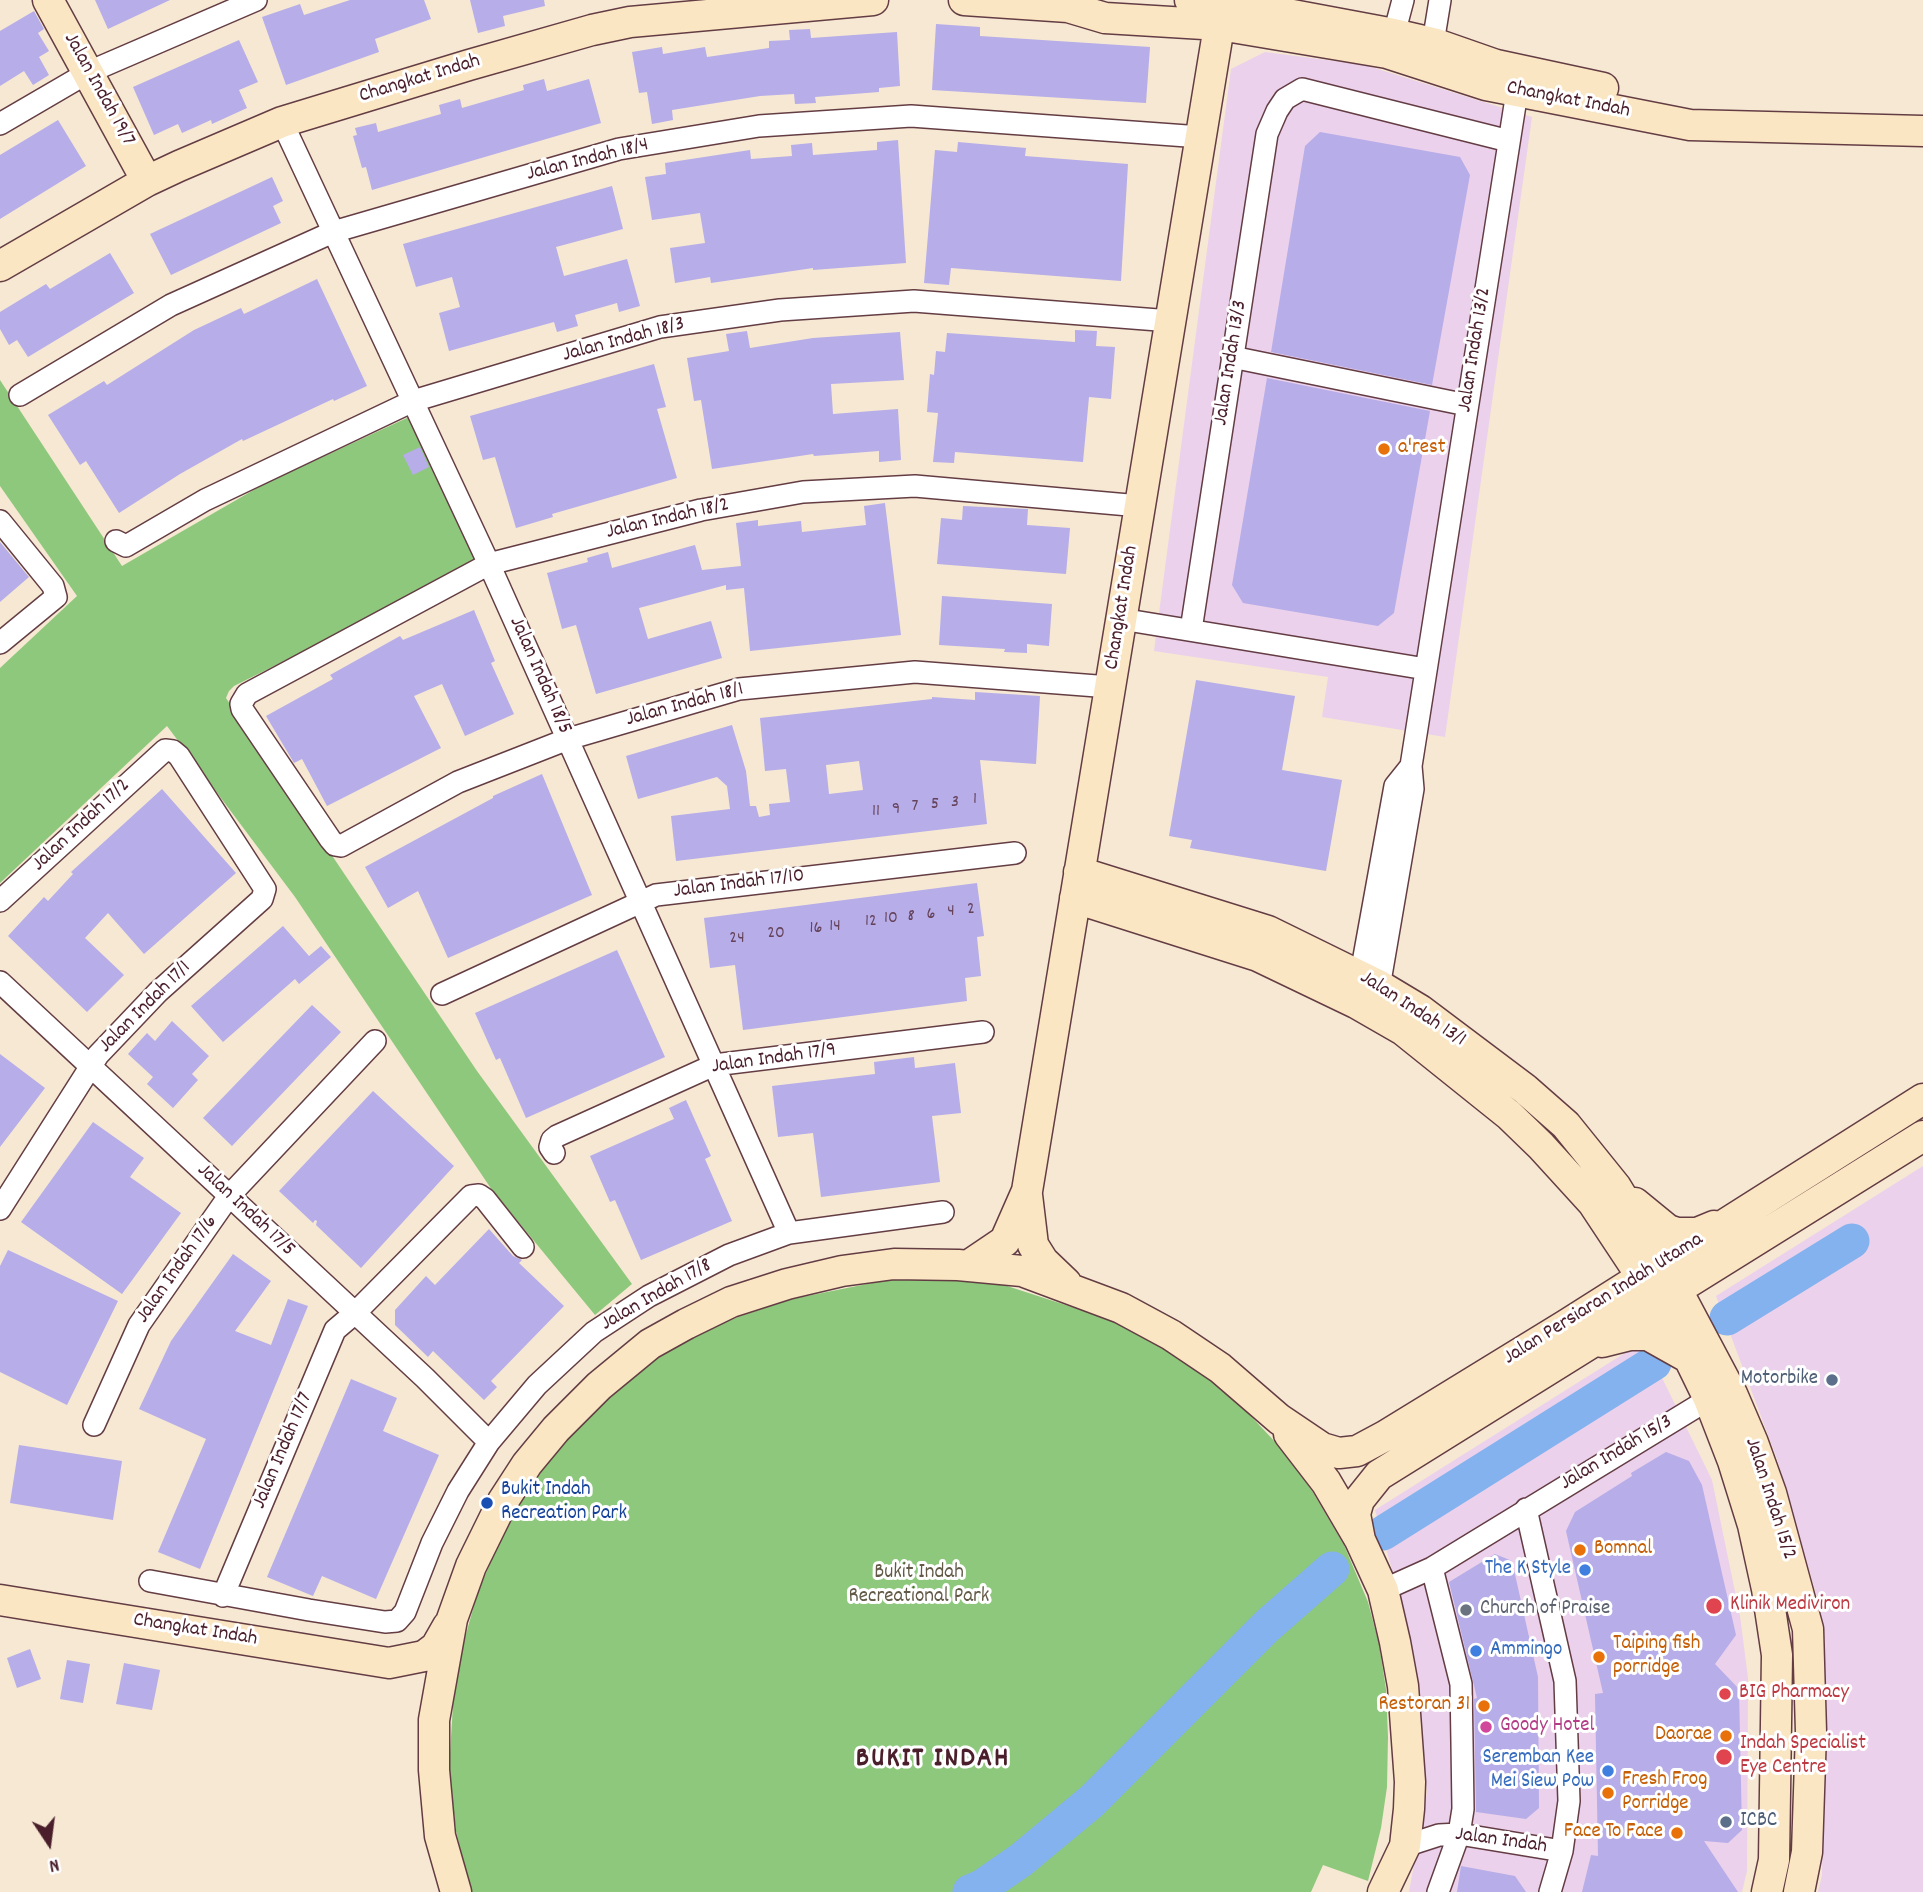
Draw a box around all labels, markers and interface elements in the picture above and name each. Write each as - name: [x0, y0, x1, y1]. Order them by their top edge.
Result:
- street label: Jalan Indah 19/7: [57, 29, 139, 151]
- street label: Changkat Indah: [356, 50, 484, 110]
- street label: Changkat Indah: [1504, 77, 1632, 125]
- street label: Jalan Indah 18/4: [524, 134, 652, 188]
- street label: Jalan Indah 13/2: [1454, 286, 1498, 414]
- street label: Jalan Indah 13/3: [1210, 299, 1254, 427]
- street label: Jalan Indah 18/3: [560, 313, 688, 369]
- place label: a'rest: [1398, 436, 1446, 462]
- marker: a'rest: [1376, 441, 1392, 457]
- street label: Jalan Indah 18/2: [604, 494, 732, 546]
- street label: Changkat Indah: [1101, 544, 1145, 672]
- street label: Jalan Indah 18/5: [502, 613, 576, 739]
- street label: Jalan Indah 18/1: [623, 678, 747, 734]
- street label: Jalan Indah 17/2: [28, 774, 136, 878]
- house number: 1: [973, 790, 977, 812]
- house number: 3: [951, 793, 959, 815]
- house number: 5: [931, 795, 939, 817]
- house number: 7: [912, 797, 918, 819]
- house number: 9: [892, 800, 900, 822]
- house number: 11: [872, 802, 880, 824]
- street label: Jalan Indah 17/10: [672, 864, 806, 906]
- house number: 2: [967, 900, 975, 922]
- house number: 4: [947, 902, 955, 924]
- house number: 6: [927, 905, 935, 927]
- house number: 8: [907, 907, 915, 929]
- house number: 10: [884, 909, 898, 931]
- house number: 12: [865, 912, 877, 934]
- house number: 14: [829, 917, 841, 939]
- house number: 16: [810, 919, 822, 941]
- house number: 20: [767, 924, 785, 946]
- house number: 24: [729, 929, 745, 951]
- street label: Jalan Indah 17/1: [95, 957, 197, 1059]
- street label: Jalan Indah 13/1: [1354, 966, 1470, 1054]
- street label: Jalan Indah 17/9: [710, 1039, 838, 1081]
- street label: Jalan Indah 17/5: [191, 1159, 299, 1263]
- street label: Jalan Indah 17/6: [132, 1211, 224, 1329]
- street label: Jalan Persiaran Indah Utama: [1500, 1228, 1708, 1372]
- street label: Jalan Indah 17/8: [597, 1254, 717, 1338]
- place label: Motorbike: [1741, 1367, 1818, 1393]
- marker: Motorbike: [1824, 1372, 1840, 1388]
- street label: Jalan Indah 17/7: [248, 1389, 320, 1513]
- street label: Jalan Indah 15/3: [1556, 1411, 1678, 1497]
- street label: Jalan Indah 15/2: [1737, 1435, 1801, 1563]
- place label: Bukit Indah Recreation Park: [501, 1478, 627, 1528]
- marker: Bukit Indah Recreation Park: [479, 1495, 495, 1511]
- place label: Bomnal: [1594, 1537, 1652, 1563]
- marker: Bomnal: [1572, 1542, 1588, 1558]
- place label: The K Style: [1485, 1557, 1571, 1583]
- park label: Bukit Indah Recreational Park: [849, 1561, 989, 1611]
- marker: The K Style: [1577, 1562, 1593, 1578]
- place label: Klinik Mediviron: [1730, 1593, 1850, 1619]
- marker: Klinik Mediviron: [1704, 1596, 1724, 1616]
- place label: Church of Praise: [1480, 1597, 1610, 1623]
- marker: Church of Praise: [1458, 1602, 1474, 1618]
- street label: Changkat Indah: [131, 1609, 259, 1653]
- place label: Taiping fish porridge: [1613, 1632, 1700, 1682]
- place label: Ammingo: [1490, 1638, 1562, 1664]
- marker: Ammingo: [1468, 1643, 1484, 1659]
- marker: Taiping fish porridge: [1591, 1649, 1607, 1665]
- place label: BIG Pharmacy: [1739, 1681, 1849, 1707]
- marker: BIG Pharmacy: [1717, 1686, 1733, 1702]
- place label: Restoran 31: [1379, 1693, 1470, 1719]
- marker: Restoran 31: [1476, 1698, 1492, 1714]
- place label: Goody Hotel: [1500, 1714, 1595, 1740]
- marker: Goody Hotel: [1478, 1719, 1494, 1735]
- place label: Daorae: [1655, 1723, 1712, 1749]
- marker: Daorae: [1718, 1728, 1734, 1744]
- place label: Indah Specialist Eye Centre: [1740, 1732, 1866, 1782]
- district label: BUKIT INDAH: [857, 1744, 1009, 1778]
- place label: Seremban Kee Mei Siew Pow: [1482, 1746, 1594, 1796]
- marker: Indah Specialist Eye Centre: [1714, 1747, 1734, 1767]
- marker: Seremban Kee Mei Siew Pow: [1600, 1763, 1616, 1779]
- place label: Fresh Frog Porridge: [1622, 1768, 1707, 1818]
- marker: Fresh Frog Porridge: [1600, 1785, 1616, 1801]
- north arrow: [14, 1808, 84, 1878]
- place label: ICBC: [1740, 1809, 1777, 1835]
- marker: ICBC: [1718, 1814, 1734, 1830]
- place label: Face To Face: [1564, 1820, 1663, 1846]
- street label: Jalan Indah: [1454, 1823, 1548, 1861]
- marker: Face To Face: [1669, 1825, 1685, 1841]
- text: N: [46, 1850, 61, 1878]

